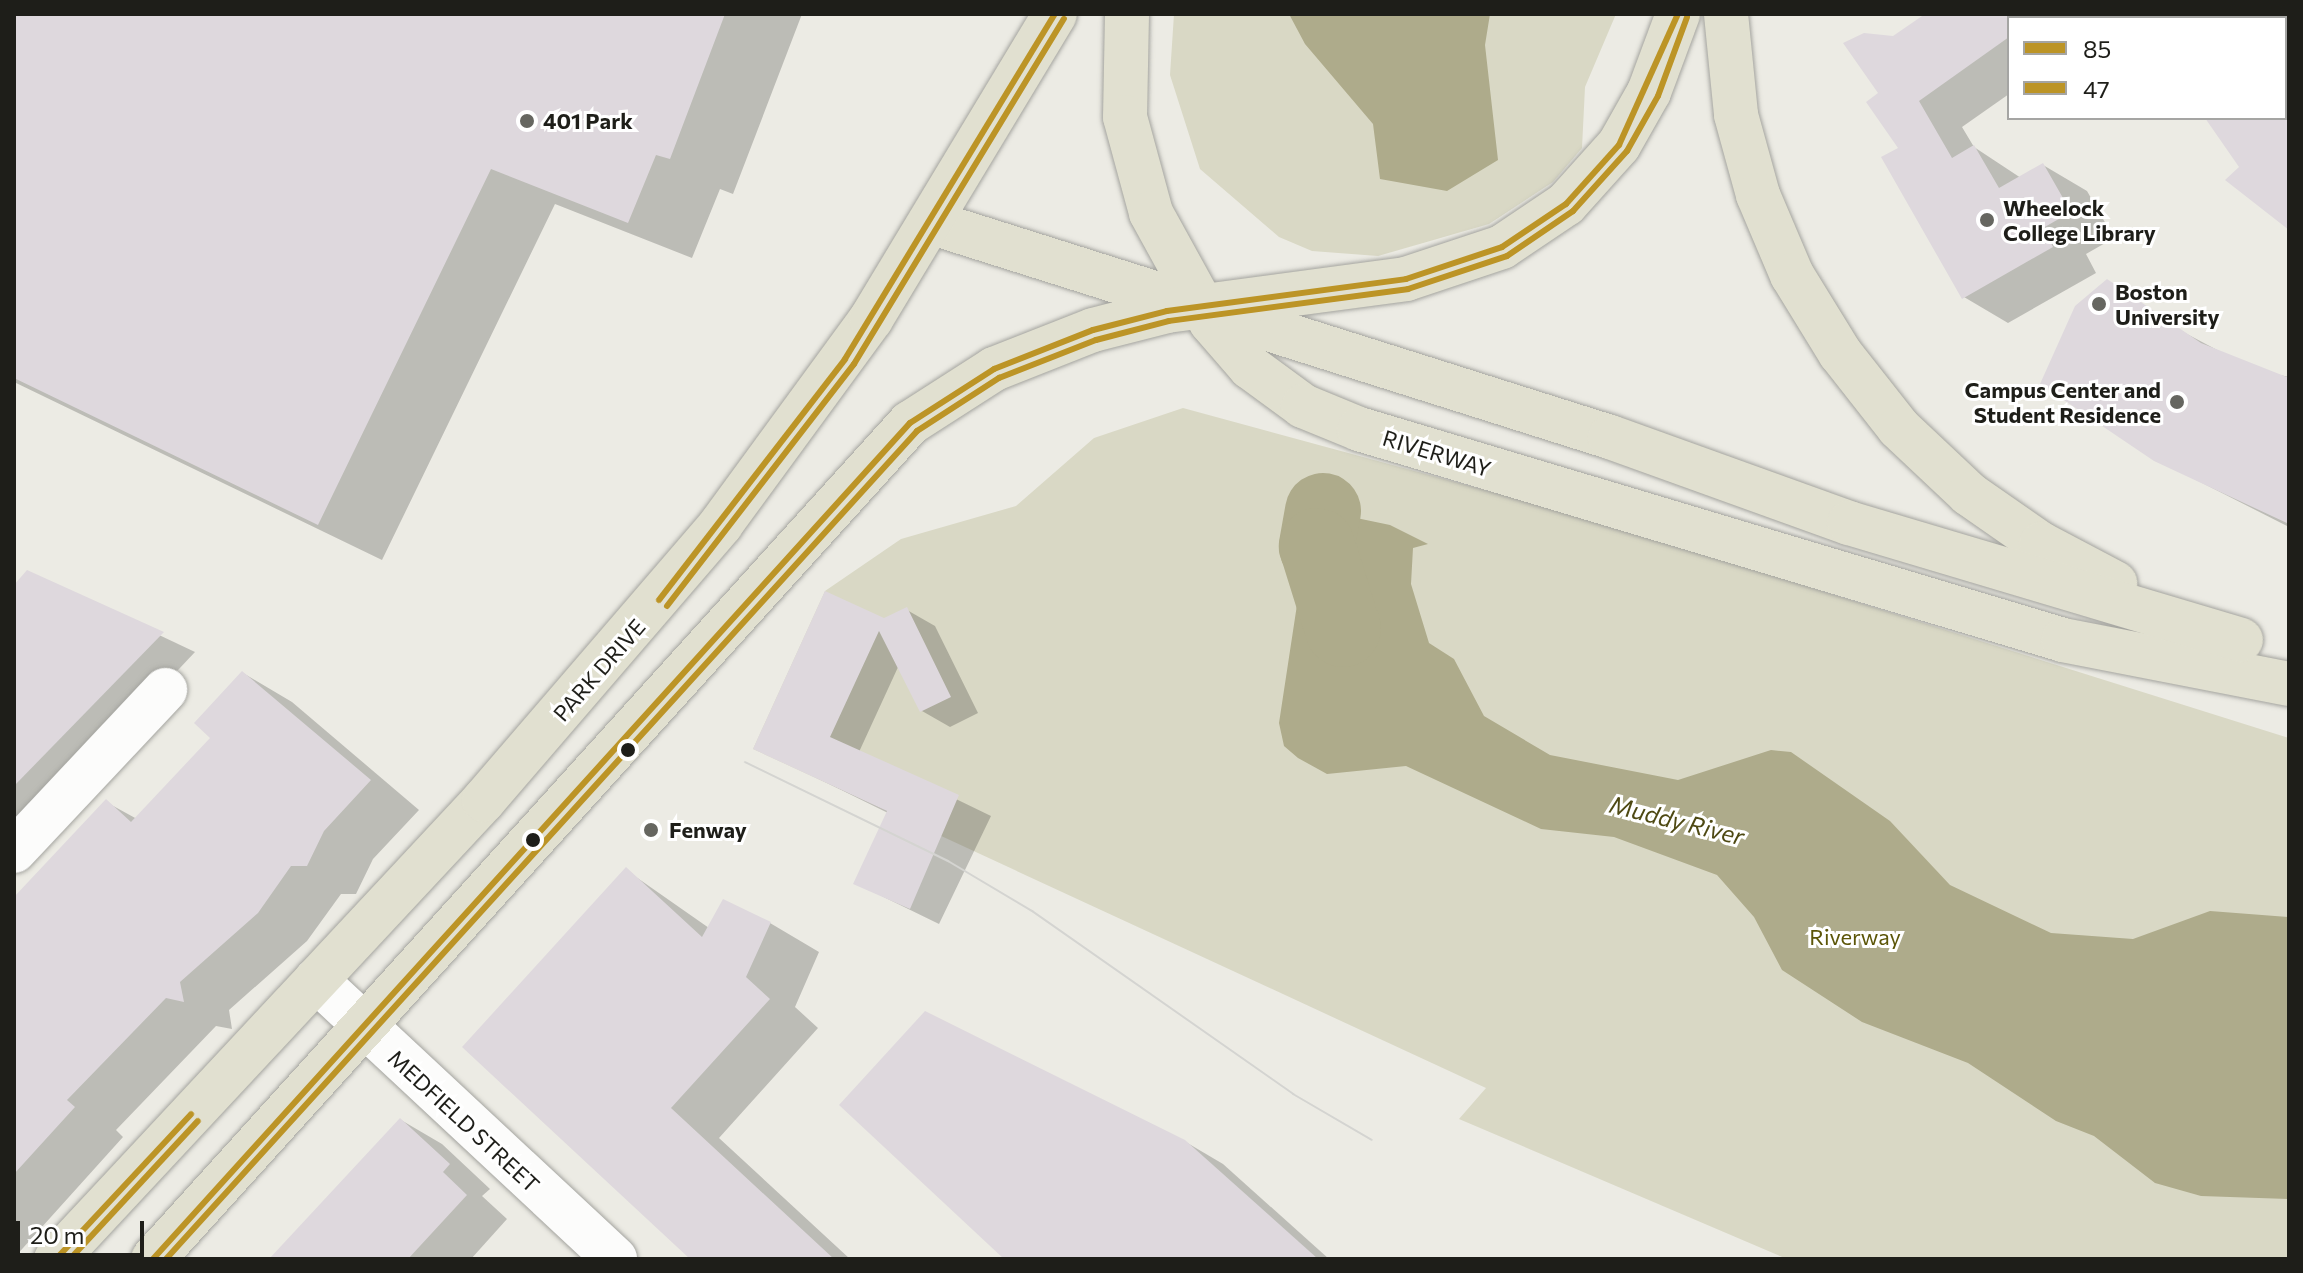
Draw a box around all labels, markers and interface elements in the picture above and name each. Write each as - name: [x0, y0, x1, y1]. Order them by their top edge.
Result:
- legend: [2007, 16, 2287, 120]
- text: 85: [2083, 34, 2111, 63]
- text: 47: [2083, 74, 2110, 103]
- place label: 401 Park: [543, 108, 633, 134]
- marker: 401 Park: [518, 112, 536, 130]
- place label: Wheelock College Library: [2003, 194, 2156, 246]
- marker: Wheelock College Library: [1978, 211, 1996, 229]
- place label: Boston University: [2115, 278, 2219, 330]
- marker: Boston University: [2090, 295, 2108, 313]
- place label: Campus Center and Student Residence: [1965, 376, 2161, 428]
- marker: Campus Center and Student Residence: [2168, 393, 2186, 411]
- street label: RIVERWAY: [1380, 424, 1494, 482]
- street label: PARK DRIVE: [547, 613, 651, 727]
- unlabelled marker: [620, 742, 636, 758]
- water label: Muddy River: [1607, 789, 1747, 851]
- place label: Fenway: [669, 817, 747, 843]
- marker: Fenway: [640, 819, 662, 841]
- unlabelled marker: [525, 832, 541, 848]
- park label: Riverway: [1809, 924, 1901, 950]
- street label: MEDFIELD STREET: [383, 1044, 545, 1198]
- scale bar: [20, 1205, 148, 1255]
- text: 20 m: [30, 1220, 84, 1249]

